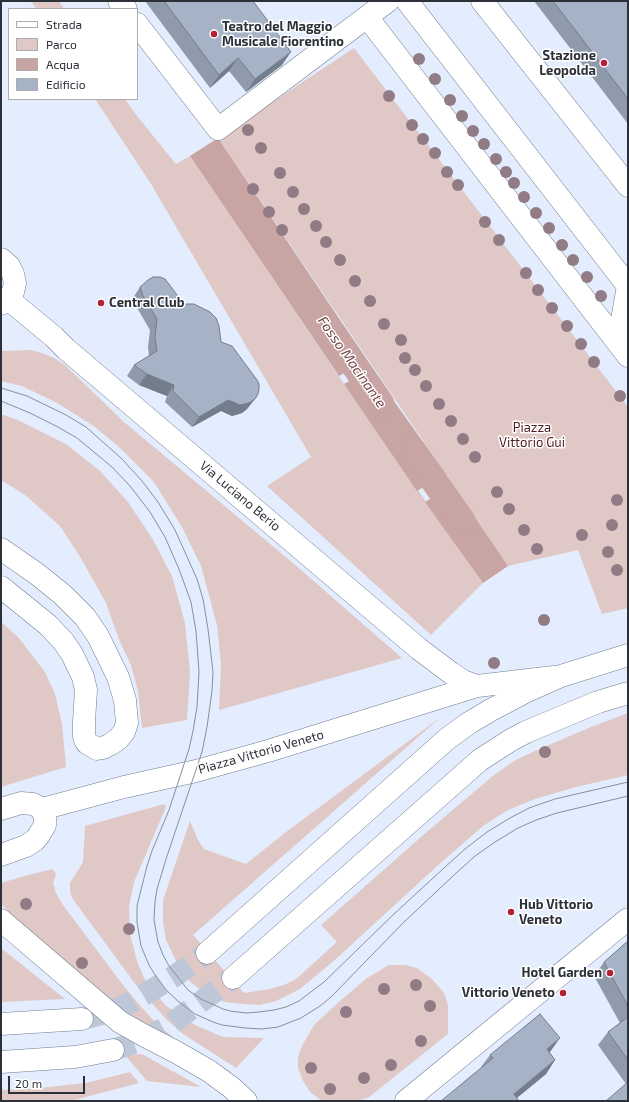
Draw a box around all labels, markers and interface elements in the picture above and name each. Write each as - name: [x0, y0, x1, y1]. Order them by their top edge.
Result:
- legend: [8, 8, 138, 100]
- text: Strada: [46, 17, 82, 31]
- place label: Teatro del Maggio Musicale Fiorentino: [222, 19, 344, 50]
- marker: Teatro del Maggio Musicale Fiorentino: [209, 29, 219, 39]
- text: Parco: [46, 37, 77, 51]
- place label: Stazione Leopolda: [539, 48, 596, 79]
- text: Acqua: [46, 57, 80, 71]
- marker: Stazione Leopolda: [599, 58, 609, 68]
- text: Edificio: [46, 77, 86, 91]
- place label: Central Club: [109, 295, 184, 311]
- marker: Central Club: [96, 298, 106, 308]
- water label: Fosso Macinante: [314, 313, 390, 411]
- park label: Piazza Vittorio Gui: [499, 420, 565, 451]
- street label: Via Luciano Berio: [196, 458, 284, 534]
- street label: Piazza Vittorio Veneto: [196, 727, 326, 777]
- place label: Hub Vittorio Veneto: [519, 897, 593, 928]
- marker: Hub Vittorio Veneto: [506, 907, 516, 917]
- place label: Hotel Garden: [521, 965, 602, 981]
- marker: Hotel Garden: [605, 968, 615, 978]
- place label: Vittorio Veneto: [462, 985, 555, 1001]
- marker: Vittorio Veneto: [558, 988, 568, 998]
- scale bar: [10, 1068, 87, 1094]
- text: 20 m: [15, 1076, 42, 1090]

